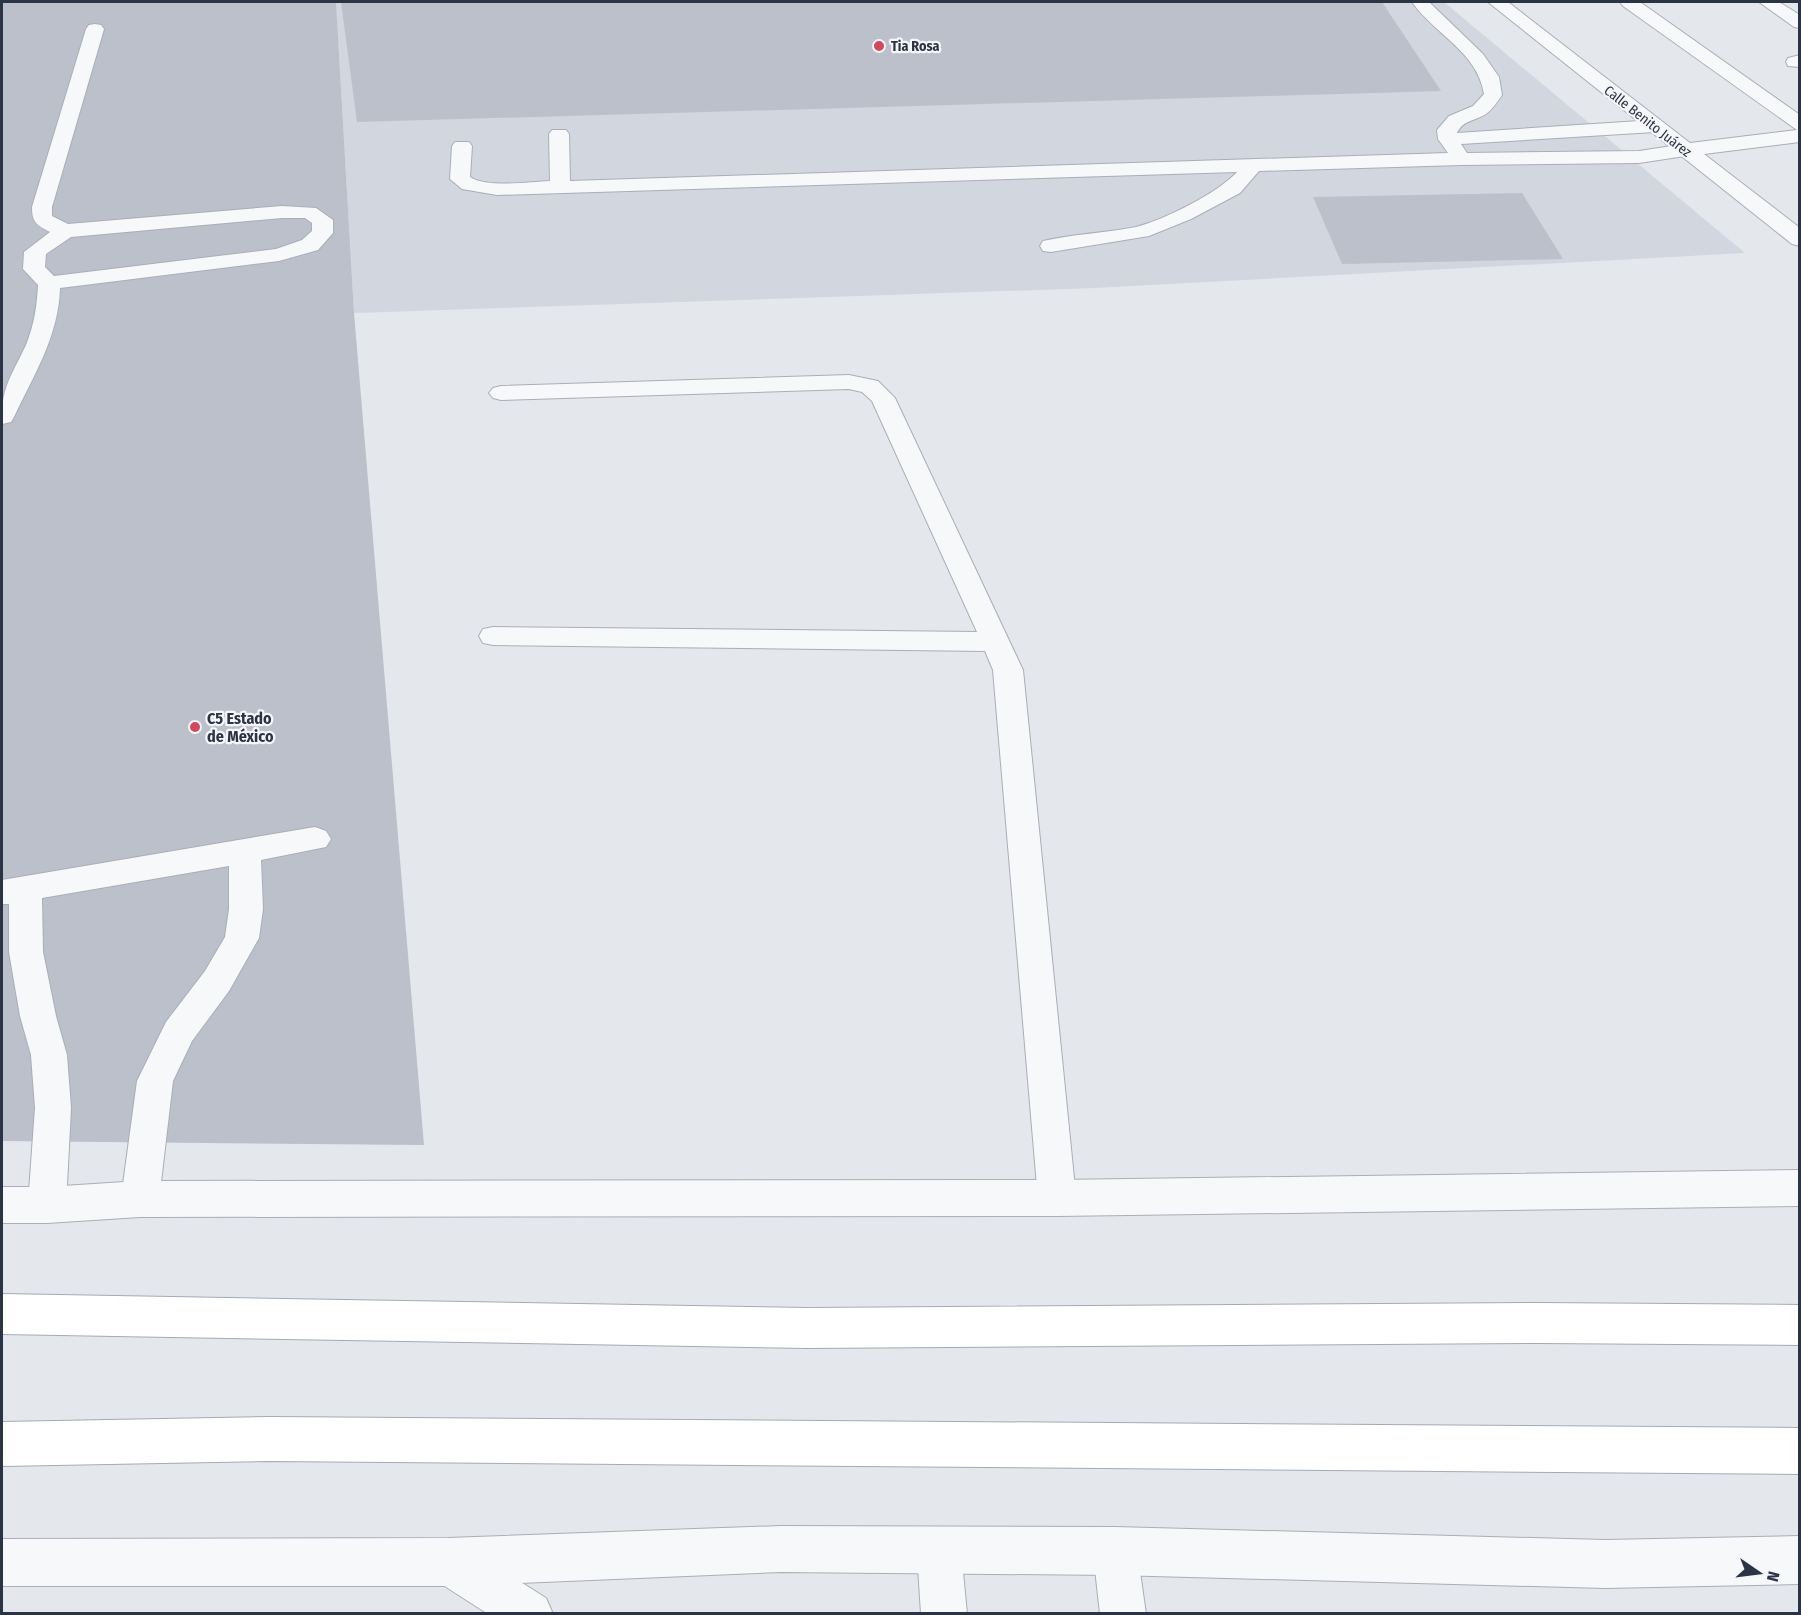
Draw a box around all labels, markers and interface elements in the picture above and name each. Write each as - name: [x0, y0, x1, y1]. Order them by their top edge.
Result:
- place label: Tia Rosa: [891, 38, 940, 55]
- marker: Tia Rosa: [872, 39, 886, 53]
- street label: Calle Benito Juárez: [1600, 82, 1695, 161]
- place label: C5 Estado de México: [207, 709, 274, 746]
- marker: C5 Estado de México: [188, 720, 202, 734]
- north arrow: [1729, 1543, 1789, 1603]
- text: N: [1763, 1570, 1783, 1583]

